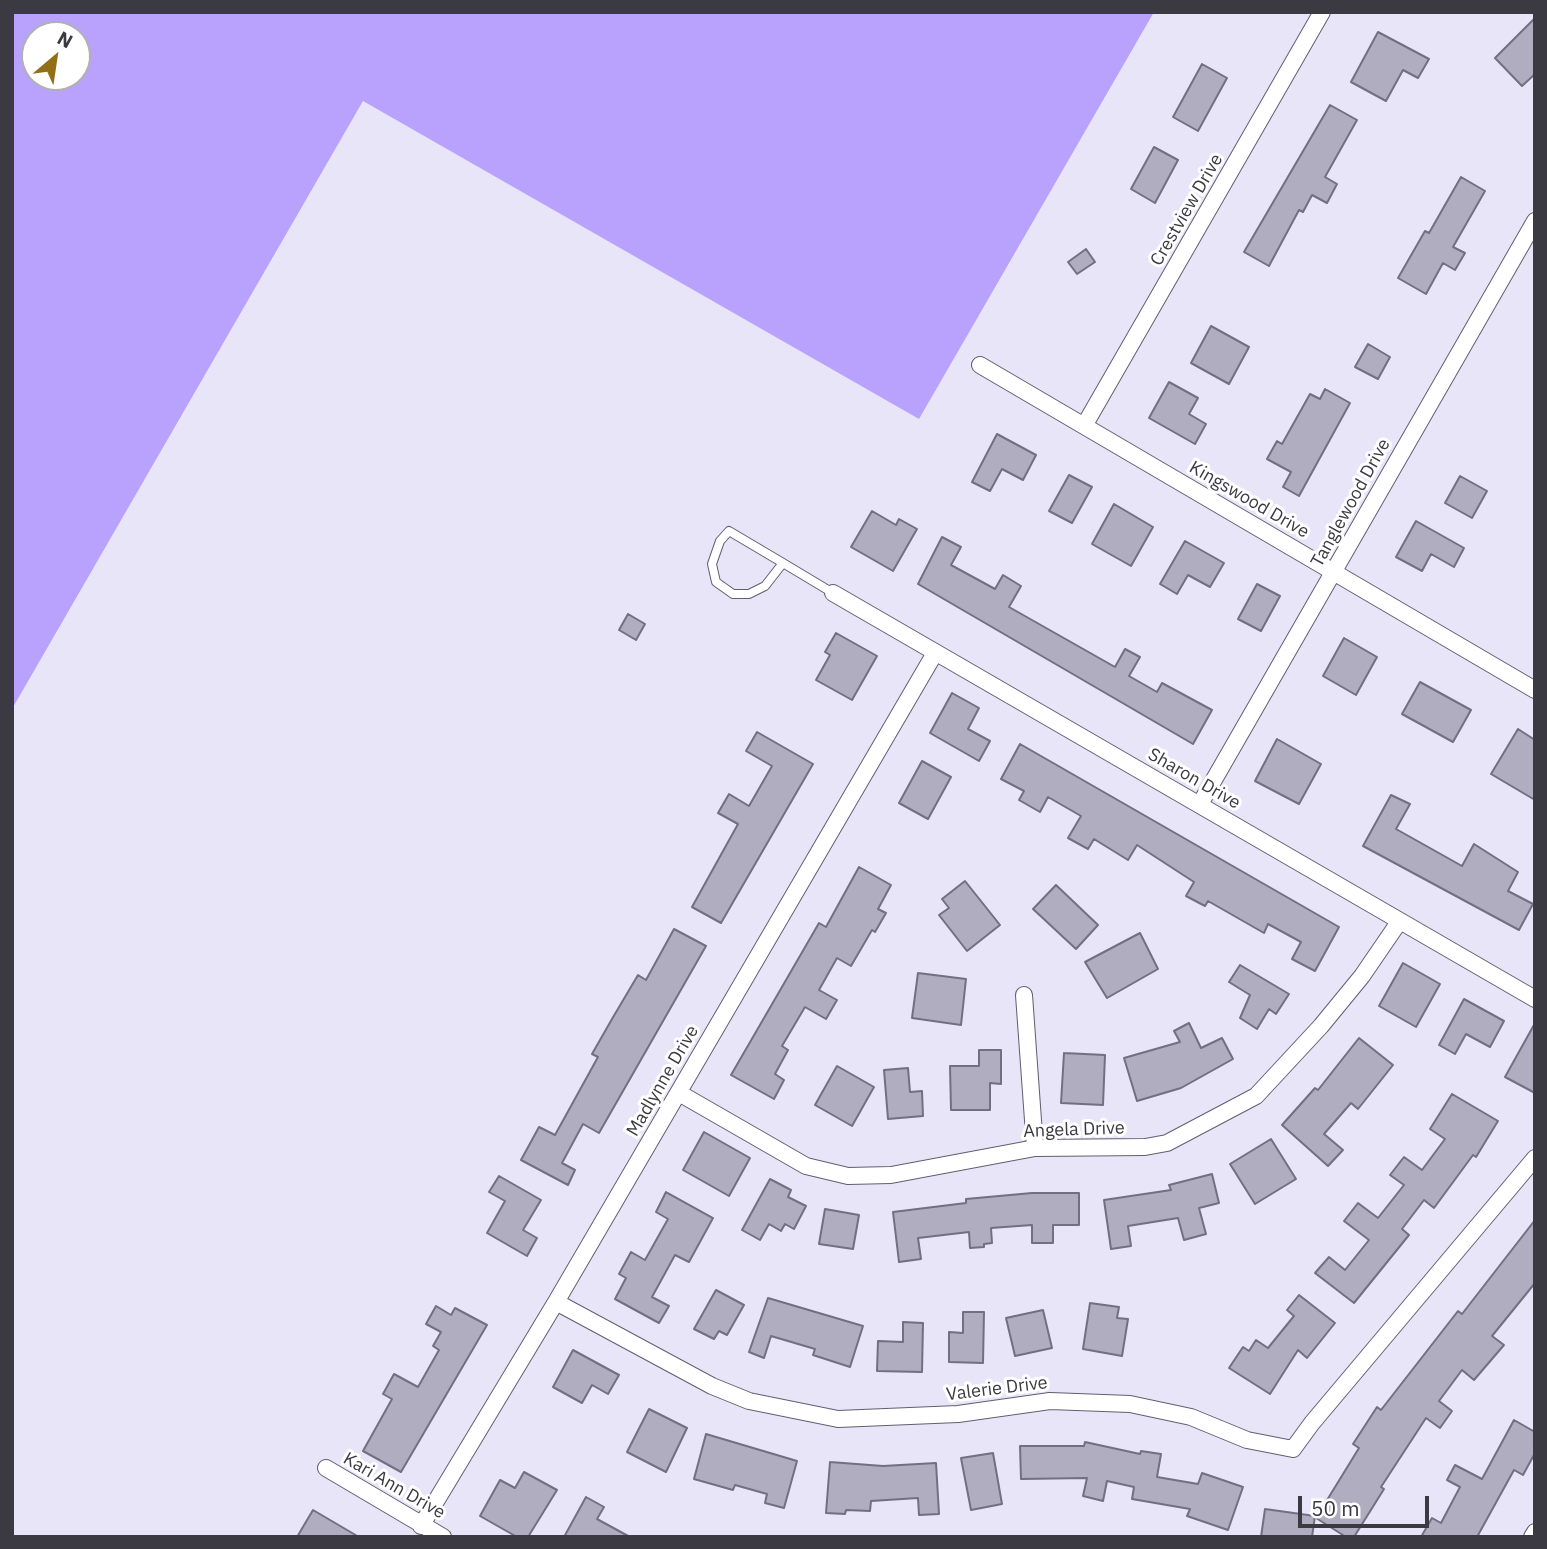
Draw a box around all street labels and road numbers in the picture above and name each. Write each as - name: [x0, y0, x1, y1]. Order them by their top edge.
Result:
- street label: Crestview Drive: [1146, 150, 1228, 270]
- street label: Tanglewood Drive: [1307, 435, 1395, 571]
- street label: Kingswood Drive: [1185, 457, 1313, 543]
- street label: Sharon Drive: [1144, 744, 1244, 814]
- street label: Madlynne Drive: [622, 1022, 704, 1140]
- street label: Angela Drive: [1023, 1117, 1125, 1143]
- street label: Valerie Drive: [945, 1372, 1049, 1406]
- street label: Kari Ann Drive: [339, 1448, 449, 1524]

